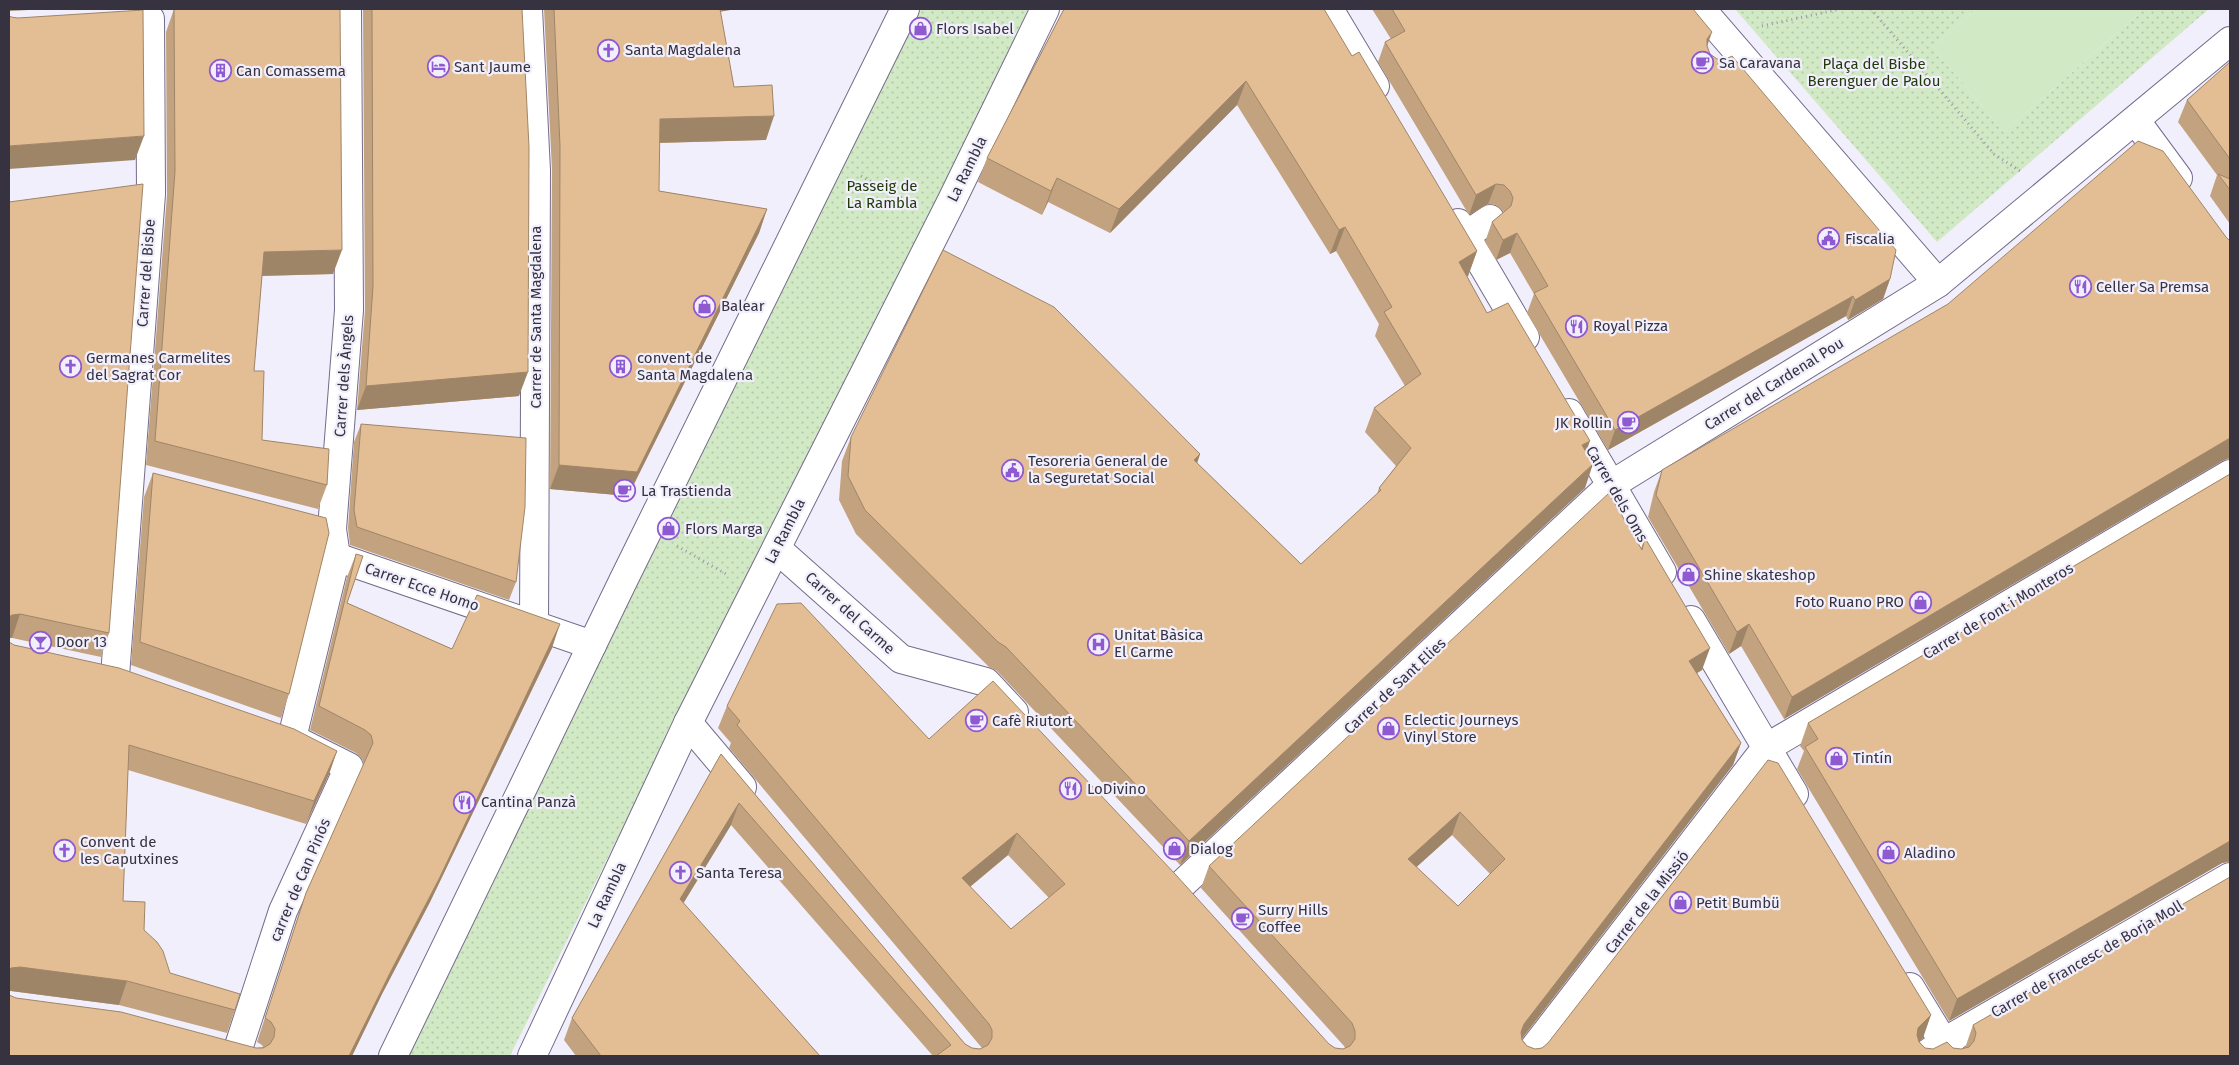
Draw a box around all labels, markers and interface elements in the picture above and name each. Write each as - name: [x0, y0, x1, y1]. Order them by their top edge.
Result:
- shop icon: Flors Isabel: [908, 17, 932, 41]
- place label: Flors Isabel: [936, 20, 1014, 38]
- church icon: Santa Magdalena: [597, 38, 621, 62]
- place label: Santa Magdalena: [625, 41, 741, 59]
- cafe icon: Sa Caravana: [1691, 51, 1715, 75]
- place label: Sa Caravana: [1719, 54, 1801, 72]
- hotel icon: Sant Jaume: [426, 55, 450, 79]
- park label: Plaça del Bisbe Berenguer de Palou: [1808, 55, 1940, 90]
- place label: Sant Jaume: [454, 58, 531, 76]
- building icon: Can Comassema: [208, 59, 232, 83]
- place label: Can Comassema: [236, 62, 346, 80]
- street label: La Rambla: [943, 133, 991, 205]
- park label: Passeig de La Rambla: [846, 177, 918, 212]
- street label: Carrer del Bisbe: [133, 218, 159, 328]
- street label: Carrer de Santa Magdalena: [527, 226, 545, 408]
- public building icon: Fiscalia: [1817, 227, 1841, 251]
- place label: Fiscalia: [1845, 230, 1895, 248]
- restaurant icon: Celler Sa Premsa: [2068, 275, 2092, 299]
- place label: Celler Sa Premsa: [2096, 278, 2209, 296]
- shop icon: Balear: [693, 294, 717, 318]
- place label: Balear: [721, 297, 765, 315]
- street label: Carrer dels Àngels: [331, 314, 357, 438]
- restaurant icon: Royal Pizza: [1565, 314, 1589, 338]
- place label: Royal Pizza: [1593, 317, 1668, 335]
- street label: Carrer del Cardenal Pou: [1701, 334, 1847, 434]
- place label: Germanes Carmelites del Sagrat Cor: [86, 349, 231, 384]
- place label: convent de Santa Magdalena: [637, 349, 753, 384]
- church icon: Germanes Carmelites del Sagrat Cor: [58, 355, 82, 379]
- building icon: convent de Santa Magdalena: [609, 355, 633, 379]
- cafe icon: JK Rollin: [1616, 411, 1640, 435]
- place label: JK Rollin: [1555, 414, 1612, 432]
- street label: Carrer dels Oms: [1582, 443, 1652, 545]
- place label: Tesoreria General de la Seguretat Social: [1028, 452, 1168, 487]
- public building icon: Tesoreria General de la Seguretat Social: [1000, 458, 1024, 482]
- cafe icon: La Trastienda: [613, 479, 637, 503]
- place label: La Trastienda: [641, 482, 732, 500]
- street label: La Rambla: [761, 495, 809, 567]
- shop icon: Flors Marga: [657, 517, 681, 541]
- place label: Flors Marga: [685, 520, 763, 538]
- street label: Carrer Ecce Homo: [362, 559, 482, 615]
- street label: Carrer de Font i Monteros: [1920, 559, 2076, 663]
- shop icon: Shine skateshop: [1676, 563, 1700, 587]
- place label: Shine skateshop: [1704, 566, 1816, 584]
- street label: Carrer del Carme: [802, 568, 898, 658]
- shop icon: Foto Ruano PRO: [1908, 590, 1932, 614]
- place label: Foto Ruano PRO: [1795, 593, 1904, 611]
- place label: Unitat Bàsica El Carme: [1114, 626, 1203, 661]
- bar icon: Door 13: [28, 630, 52, 654]
- hospital icon: Unitat Bàsica El Carme: [1086, 632, 1110, 656]
- place label: Door 13: [56, 633, 107, 651]
- street label: Carrer de Sant Elies: [1340, 634, 1450, 738]
- cafe icon: Cafè Riutort: [964, 709, 988, 733]
- place label: Eclectic Journeys Vinyl Store: [1404, 711, 1518, 746]
- place label: Cafè Riutort: [992, 712, 1073, 730]
- shop icon: Eclectic Journeys Vinyl Store: [1376, 717, 1400, 741]
- shop icon: Tintín: [1825, 746, 1849, 770]
- place label: Tintín: [1853, 749, 1892, 767]
- restaurant icon: LoDivino: [1059, 777, 1083, 801]
- place label: LoDivino: [1087, 780, 1146, 798]
- restaurant icon: Cantina Panzà: [453, 790, 477, 814]
- place label: Cantina Panzà: [481, 793, 576, 811]
- street label: carrer de Can Pinós: [266, 816, 334, 944]
- place label: Convent de les Caputxines: [80, 833, 178, 868]
- shop icon: Dialog: [1162, 837, 1186, 861]
- church icon: Convent de les Caputxines: [52, 839, 76, 863]
- place label: Dialog: [1190, 840, 1233, 858]
- shop icon: Aladino: [1876, 841, 1900, 865]
- place label: Aladino: [1904, 844, 1956, 862]
- street label: Carrer de la Missió: [1601, 847, 1693, 957]
- street label: La Rambla: [584, 859, 630, 931]
- church icon: Santa Teresa: [668, 861, 692, 885]
- place label: Santa Teresa: [696, 864, 782, 882]
- shop icon: Petit Bumbü: [1668, 891, 1692, 915]
- place label: Petit Bumbü: [1696, 894, 1780, 912]
- street label: Carrer de Francesc de Borja Moll: [1988, 896, 2187, 1022]
- place label: Surry Hills Coffee: [1258, 901, 1328, 936]
- cafe icon: Surry Hills Coffee: [1230, 907, 1254, 931]

